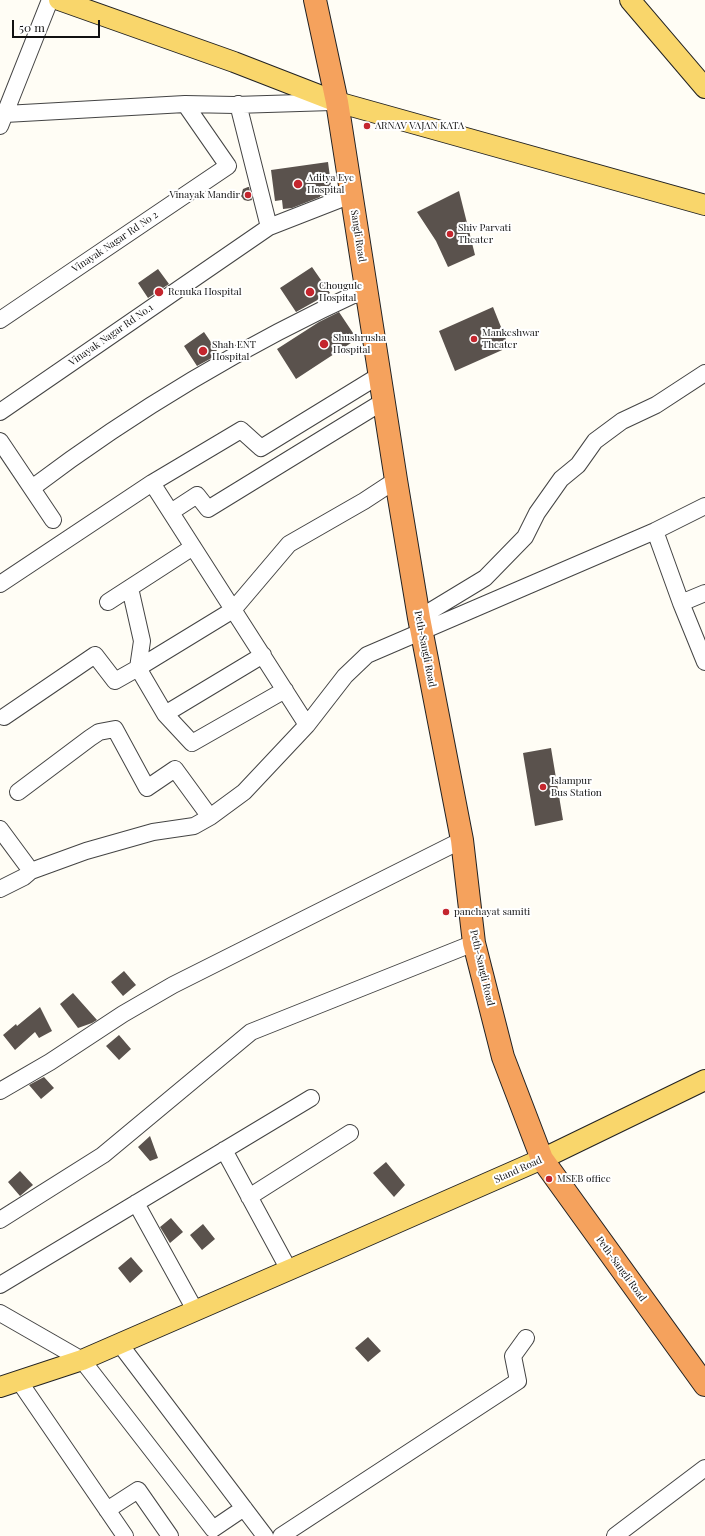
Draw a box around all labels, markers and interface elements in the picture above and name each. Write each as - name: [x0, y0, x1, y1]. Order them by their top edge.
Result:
- scale bar: [14, 12, 102, 38]
- text: 50 m: [19, 19, 45, 35]
- place label: ARNAV VAJAN KATA: [375, 120, 464, 132]
- marker: ARNAV VAJAN KATA: [362, 121, 372, 131]
- place label: Aditya Eye Hospital: [307, 172, 354, 196]
- marker: Aditya Eye Hospital: [292, 178, 304, 190]
- place label: Vinayak Mandir: [169, 189, 240, 201]
- marker: Vinayak Mandir: [243, 190, 253, 200]
- street label: Vinayak Nagar Rd No 2: [70, 209, 160, 275]
- street label: Sangli Road: [348, 209, 368, 263]
- place label: Shiv Parvati Theater: [458, 222, 511, 246]
- marker: Shiv Parvati Theater: [445, 229, 455, 239]
- place label: Chougule Hospital: [319, 280, 362, 304]
- marker: Renuka Hospital: [153, 286, 165, 298]
- place label: Renuka Hospital: [168, 286, 242, 298]
- marker: Chougule Hospital: [304, 286, 316, 298]
- street label: Vinayak Nagar Rd No.1: [67, 301, 155, 369]
- place label: Mankeshwar Theater: [482, 327, 539, 350]
- place label: Shushrusha Hospital: [333, 332, 386, 356]
- marker: Mankeshwar Theater: [469, 334, 479, 344]
- marker: Shushrusha Hospital: [318, 338, 330, 350]
- place label: Shah ENT Hospital: [212, 339, 256, 362]
- marker: Shah ENT Hospital: [197, 345, 209, 357]
- street label: Peth-Sangli Road: [412, 610, 438, 688]
- place label: Islampur Bus Station: [551, 775, 602, 798]
- marker: Islampur Bus Station: [538, 782, 548, 792]
- place label: panchayat samiti: [454, 906, 530, 918]
- marker: panchayat samiti: [441, 907, 451, 917]
- street label: Peth-Sangli Road: [467, 929, 497, 1007]
- street label: Stand Road: [492, 1154, 544, 1186]
- place label: MSEB office: [557, 1173, 611, 1185]
- marker: MSEB office: [544, 1174, 554, 1184]
- street label: Peth-Sangli Road: [593, 1234, 649, 1304]

